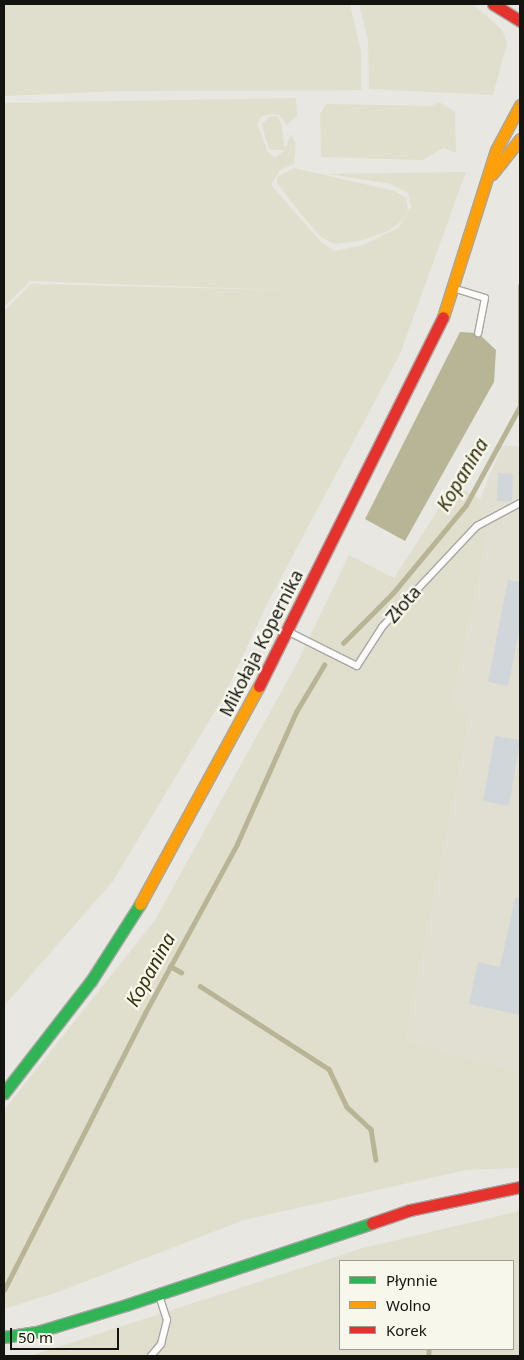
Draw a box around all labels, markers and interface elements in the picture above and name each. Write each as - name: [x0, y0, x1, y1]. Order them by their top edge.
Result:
- water label: Kopanina: [432, 434, 494, 516]
- street label: Mikołaja Kopernika: [215, 566, 307, 720]
- street label: Złota: [381, 581, 425, 627]
- water label: Kopanina: [121, 929, 181, 1011]
- legend: [339, 1260, 514, 1350]
- text: Płynnie: [386, 1270, 437, 1290]
- text: Wolno: [386, 1295, 431, 1315]
- scale bar: [12, 1318, 121, 1350]
- text: Korek: [386, 1320, 427, 1340]
- text: 50 m: [18, 1327, 53, 1347]

